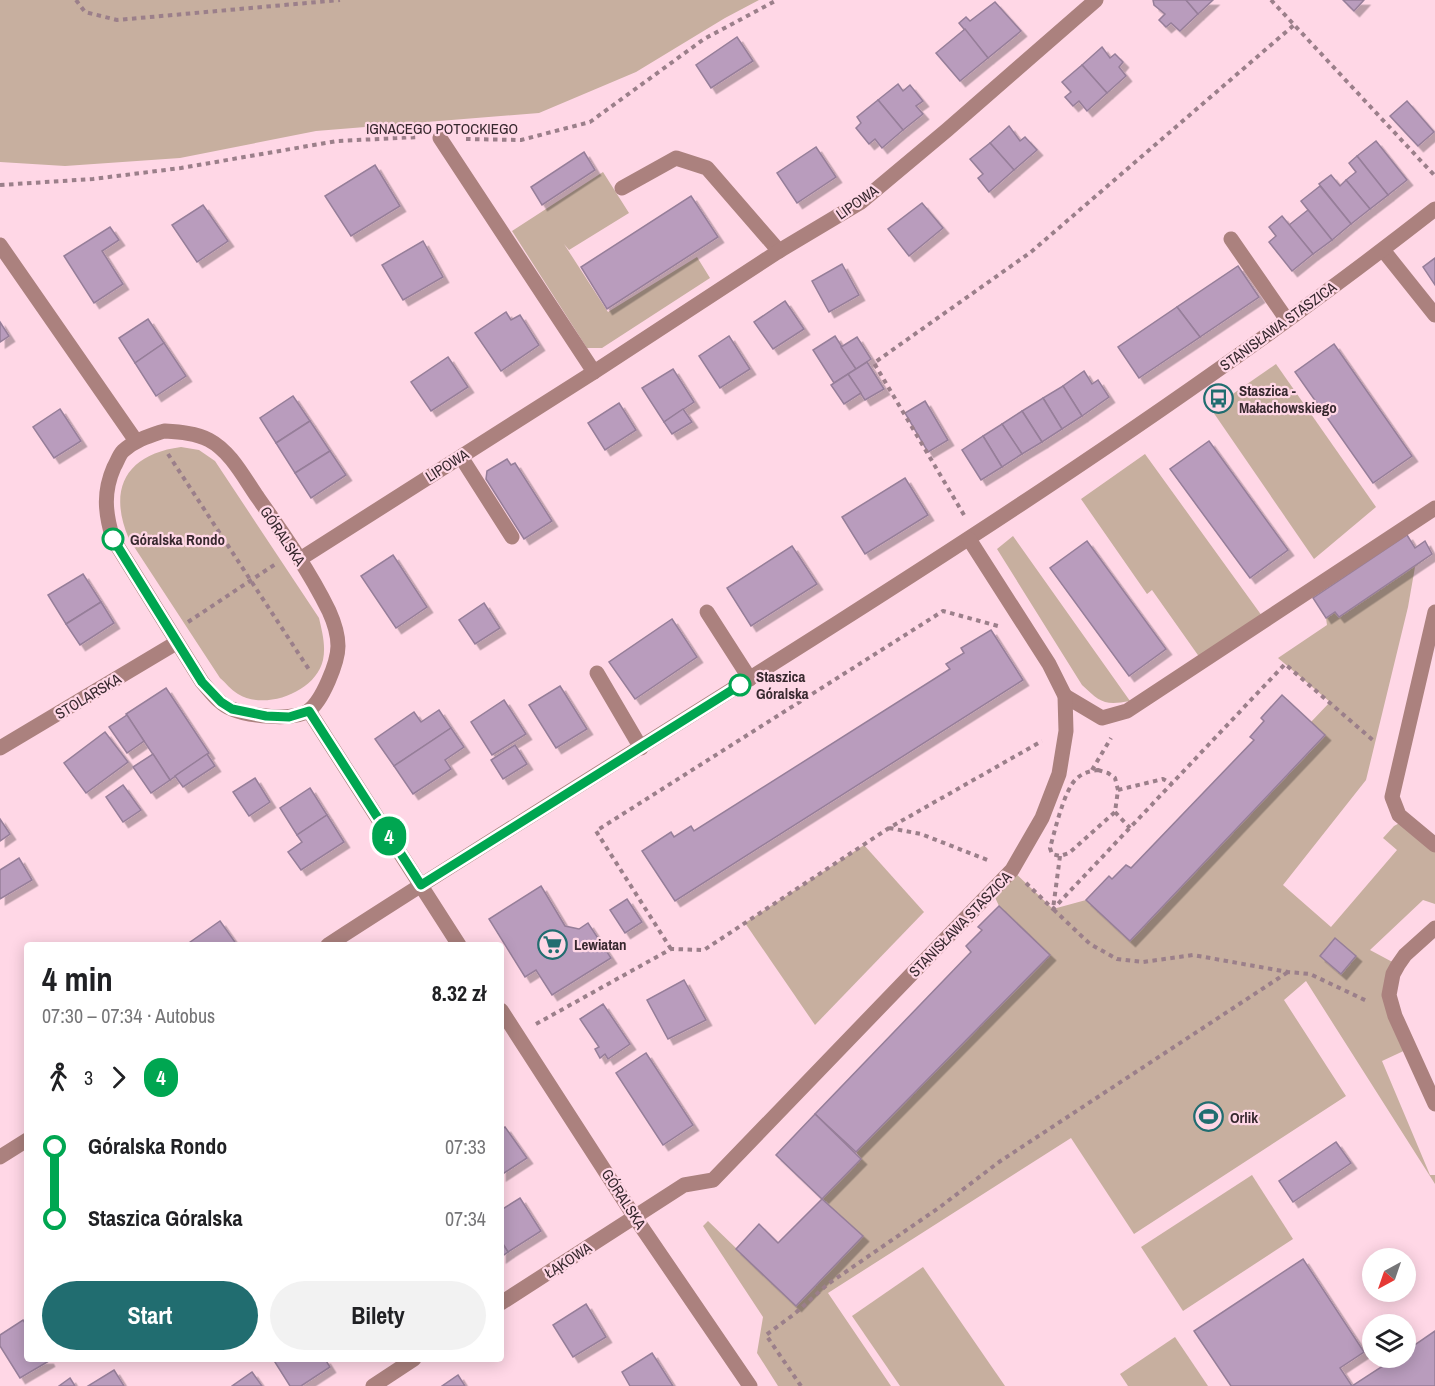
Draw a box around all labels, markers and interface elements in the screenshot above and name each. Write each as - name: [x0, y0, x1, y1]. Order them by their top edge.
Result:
- street label: IGNACEGO POTOCKIEGO: [366, 118, 518, 139]
- street label: LIPOWA: [832, 179, 883, 224]
- street label: STANISŁAWA STASZICA: [1215, 276, 1341, 375]
- place label: Staszica - Małachowskiego: [1239, 380, 1337, 418]
- bus stop icon: Staszica - Małachowskiego: [1202, 383, 1234, 415]
- street label: LIPOWA: [421, 443, 473, 486]
- street label: GÓRALSKA: [255, 502, 311, 571]
- marker: Góralska Rondo: [102, 528, 124, 550]
- place label: Góralska Rondo: [130, 529, 225, 550]
- place label: Staszica Góralska: [756, 666, 809, 704]
- street label: STOLARSKA: [51, 668, 126, 724]
- marker: Staszica Góralska: [729, 674, 751, 696]
- line badge: 4: [370, 816, 408, 856]
- text: 4: [384, 822, 394, 851]
- street label: STANISŁAWA STASZICA: [904, 866, 1017, 981]
- supermarket icon: Lewiatan: [537, 928, 569, 960]
- place label: Lewiatan: [574, 934, 627, 955]
- text: 4 min: [42, 957, 113, 1001]
- text: 8.32 zł: [432, 978, 486, 1008]
- text: 07:30 – 07:34 · Autobus: [42, 1002, 215, 1029]
- icon: walk: [42, 1061, 75, 1094]
- icon: forward: [102, 1061, 135, 1094]
- text: 4: [156, 1063, 166, 1092]
- text: 3: [84, 1064, 93, 1091]
- sports icon: Orlik: [1193, 1101, 1225, 1133]
- place label: Orlik: [1230, 1107, 1258, 1128]
- text: Góralska Rondo: [88, 1131, 227, 1161]
- text: 07:33: [445, 1133, 486, 1160]
- street label: GÓRALSKA: [597, 1165, 652, 1234]
- text: Staszica Góralska: [88, 1203, 242, 1233]
- text: 07:34: [445, 1205, 486, 1232]
- street label: ŁĄKOWA: [540, 1237, 596, 1283]
- north arrow: [1362, 1248, 1416, 1302]
- map controls: [1362, 1248, 1416, 1368]
- button: Start: [42, 1281, 258, 1350]
- button: Bilety: [270, 1281, 486, 1350]
- button: layers: [1362, 1314, 1416, 1368]

